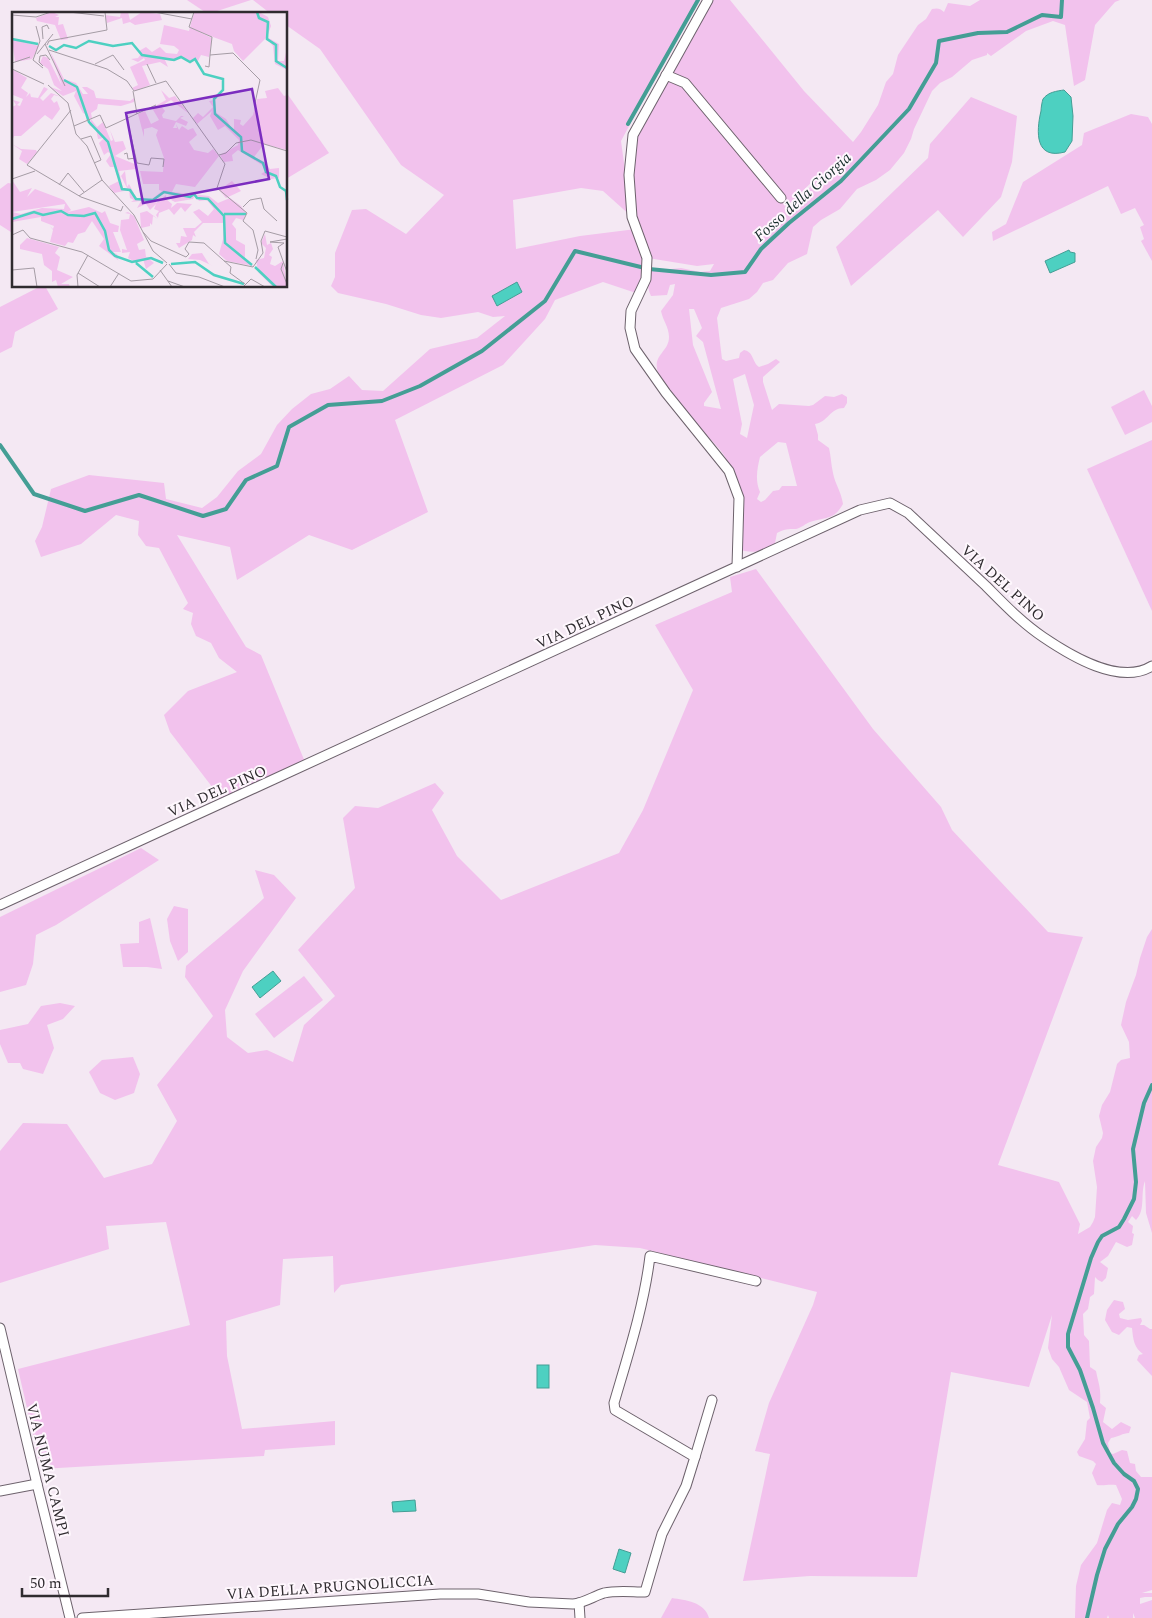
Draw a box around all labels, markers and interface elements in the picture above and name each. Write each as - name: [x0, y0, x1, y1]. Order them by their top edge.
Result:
- inset map: [12, 12, 288, 288]
- water label: Fosso della Giorgia: [748, 146, 857, 247]
- street label: VIA DEL PINO: [956, 539, 1050, 627]
- street label: VIA DEL PINO: [532, 590, 638, 655]
- street label: VIA DEL PINO: [164, 759, 270, 824]
- street label: VIA NUMA CAMPI: [20, 1401, 75, 1539]
- scale bar: [22, 1566, 109, 1598]
- street label: VIA DELLA PRUGNOLICCIA: [226, 1569, 434, 1606]
- text: 50 m: [30, 1572, 62, 1595]

